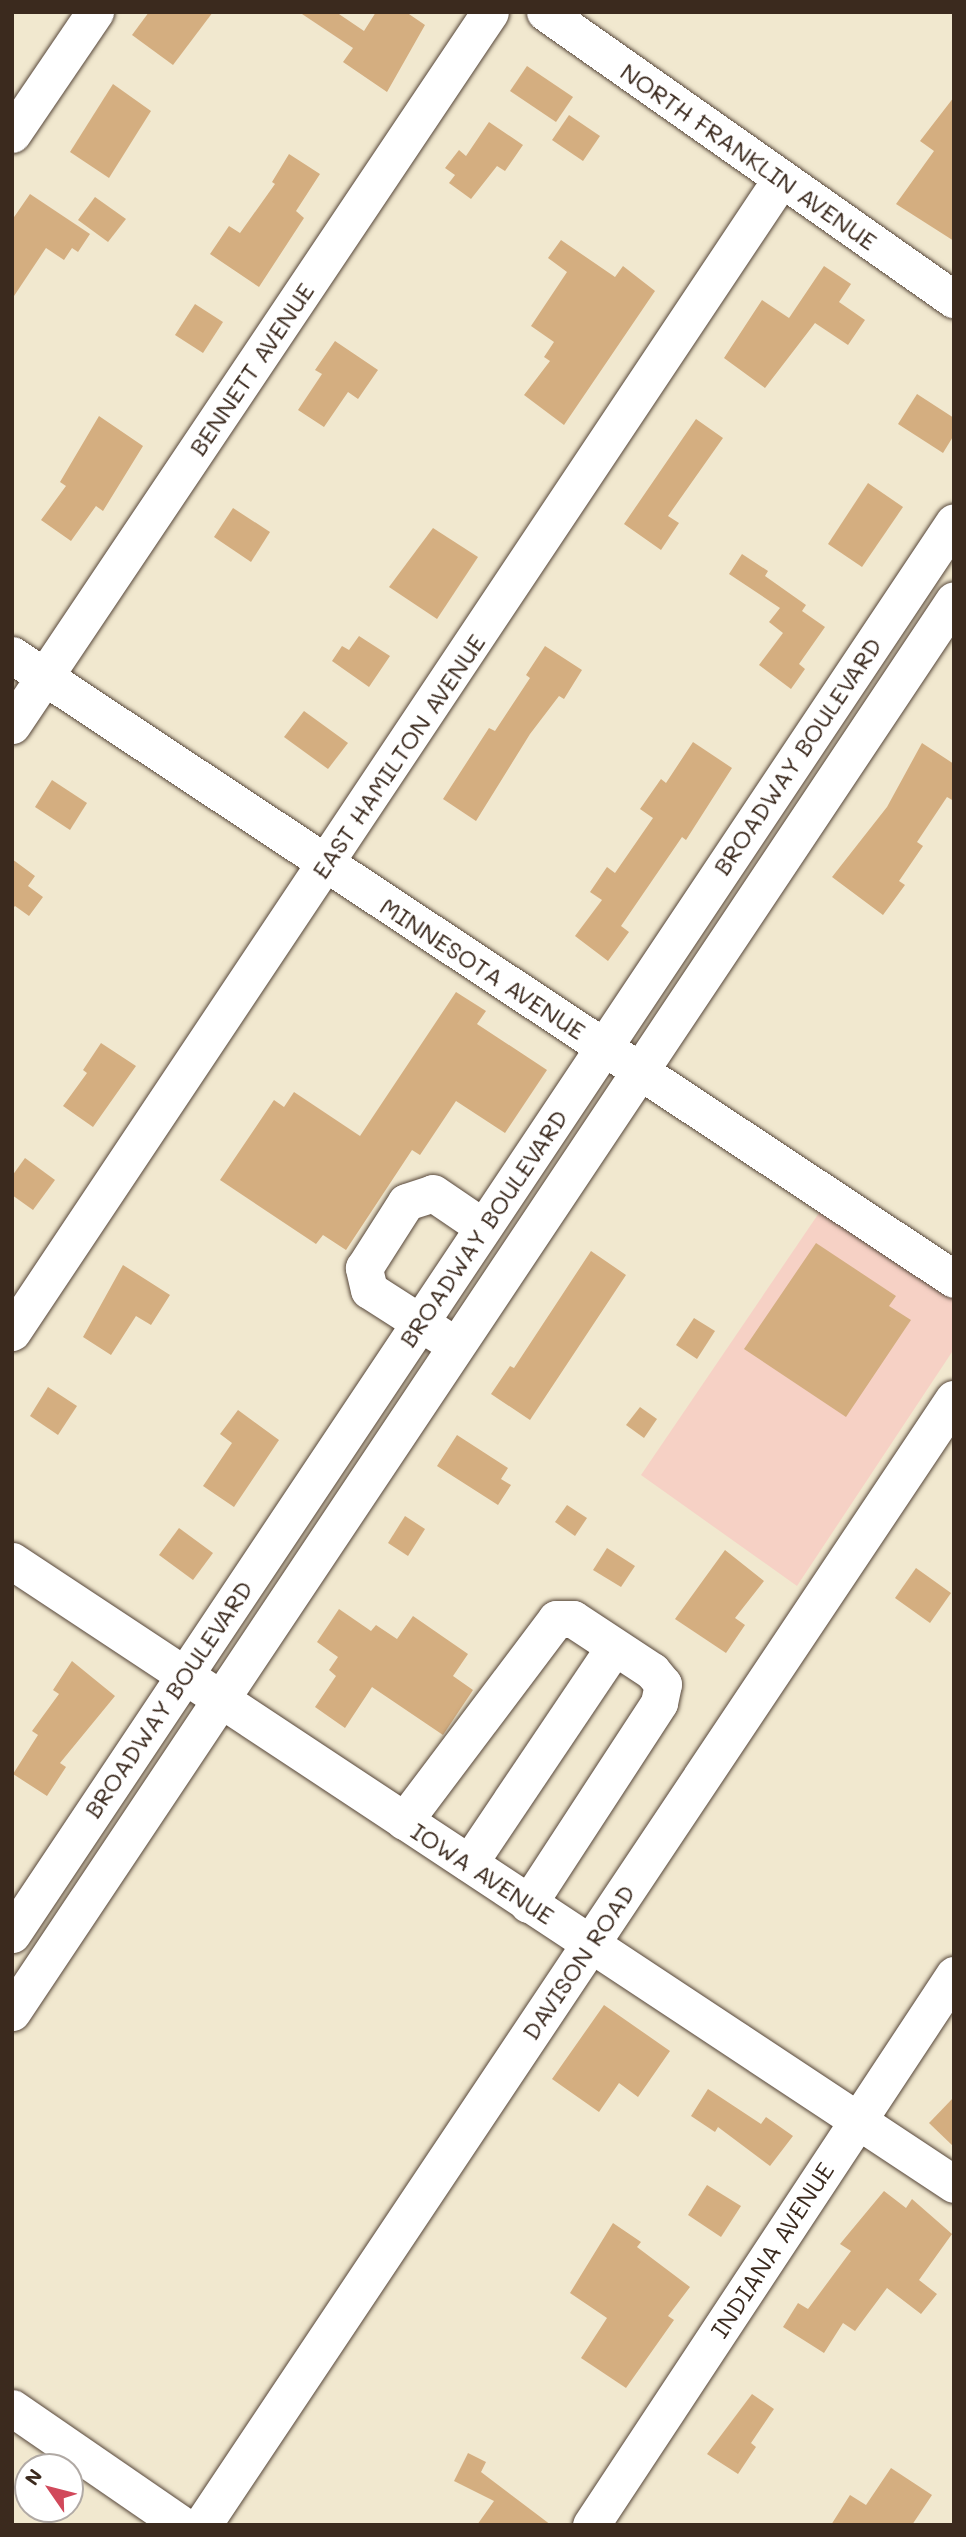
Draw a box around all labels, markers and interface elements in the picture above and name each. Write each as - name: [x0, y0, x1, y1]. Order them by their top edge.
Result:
- street label: NORTH FRANKLIN AVENUE: [615, 56, 883, 256]
- street label: BENNETT AVENUE: [183, 277, 319, 461]
- street label: EAST HAMILTON AVENUE: [305, 628, 491, 884]
- street label: BROADWAY BOULEVARD: [707, 632, 887, 880]
- street label: MINNESOTA AVENUE: [375, 891, 591, 1045]
- street label: BROADWAY BOULEVARD: [393, 1104, 573, 1352]
- street label: BROADWAY BOULEVARD: [78, 1575, 258, 1823]
- street label: IOWA AVENUE: [406, 1816, 560, 1930]
- street label: DAVISON ROAD: [515, 1879, 641, 2045]
- street label: INDIANA AVENUE: [705, 2157, 839, 2343]
- north arrow: [14, 2453, 84, 2523]
- text: N: [19, 2464, 47, 2490]

